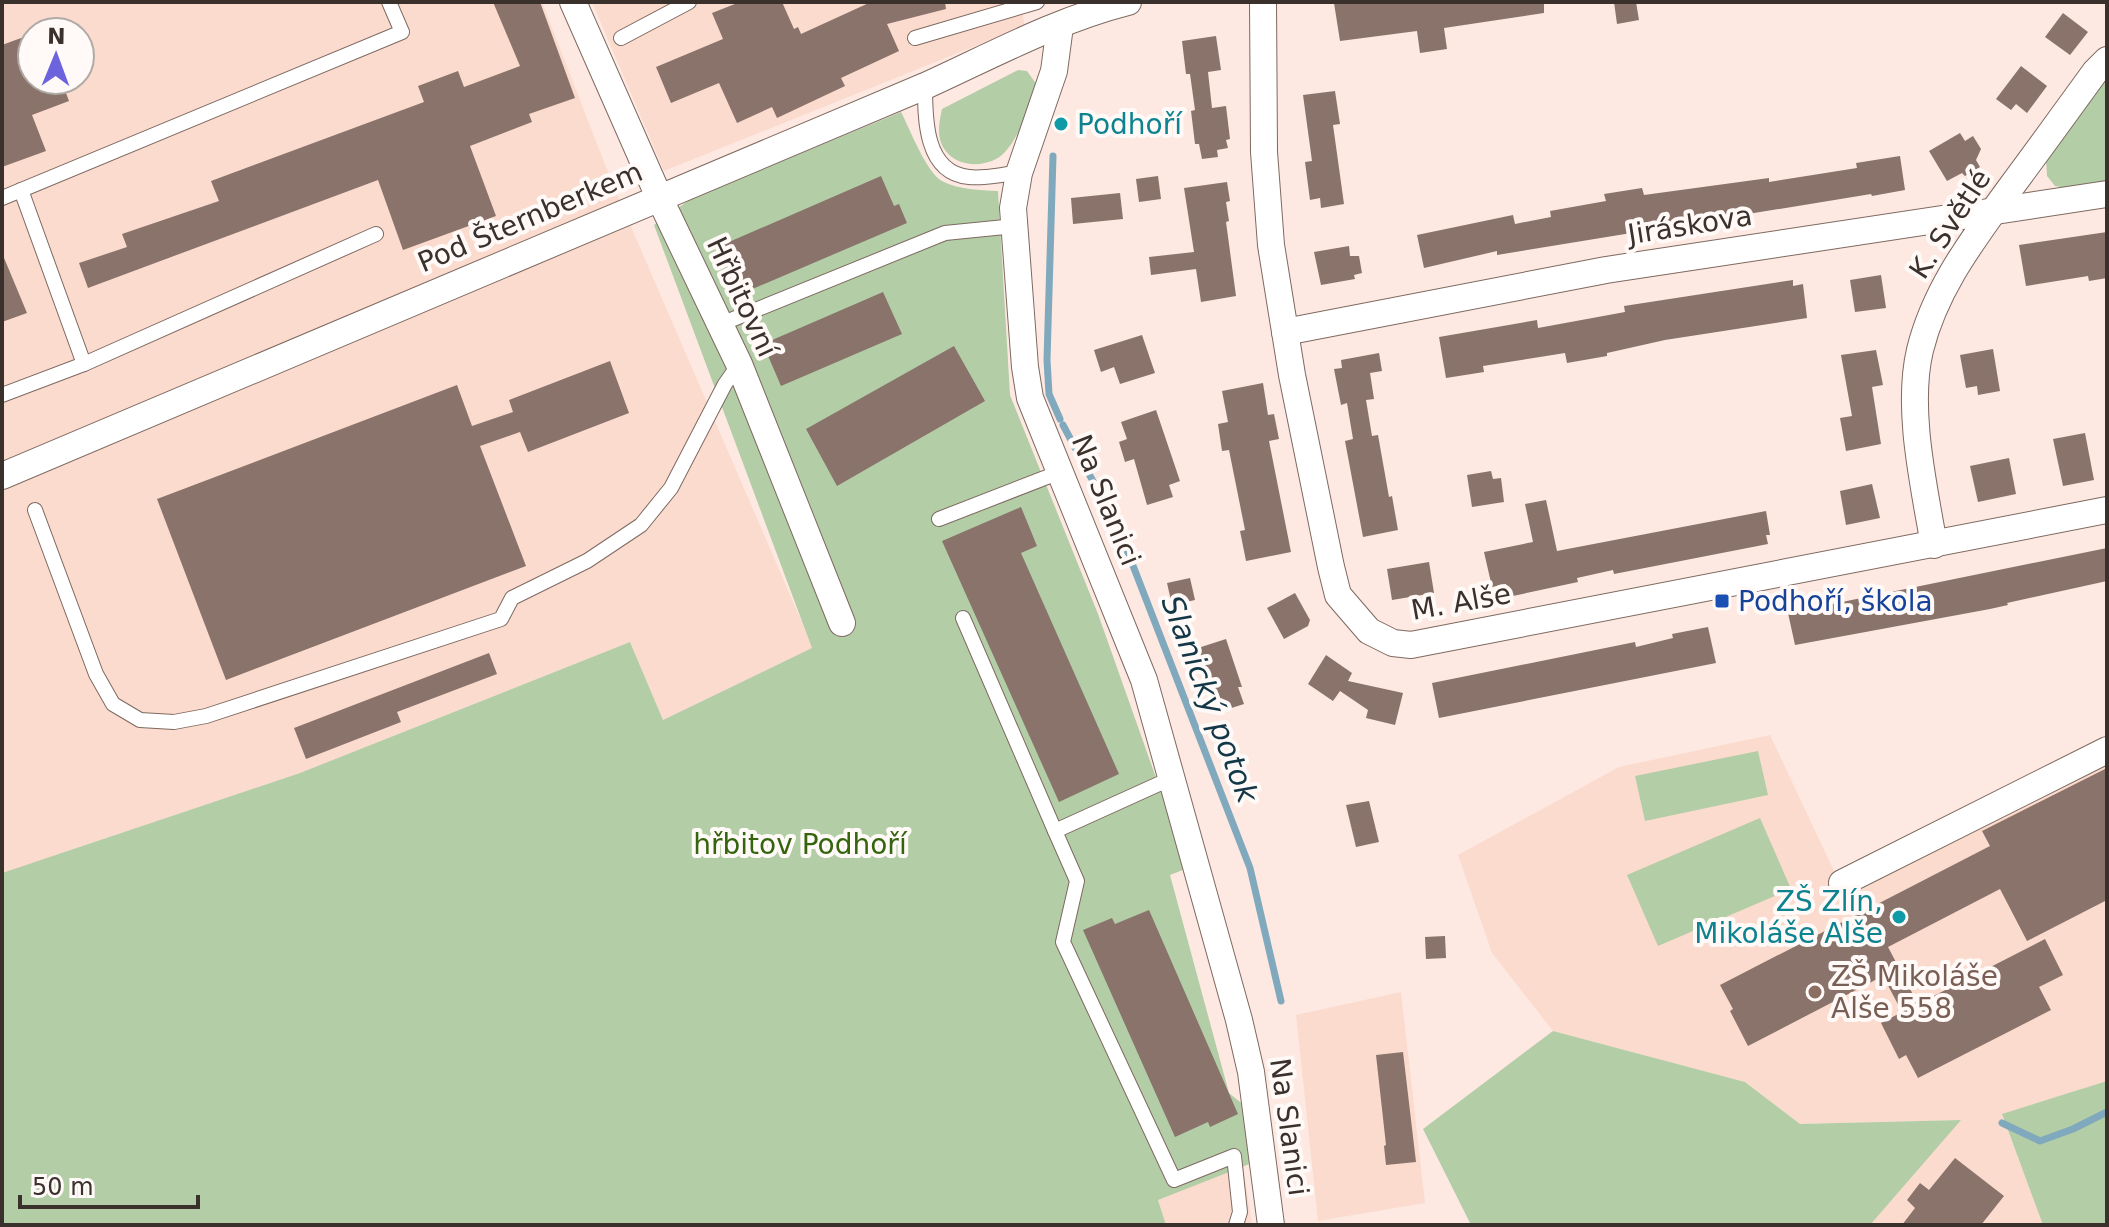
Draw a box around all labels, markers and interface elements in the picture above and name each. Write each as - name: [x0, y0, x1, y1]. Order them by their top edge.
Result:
- north arrow: [16, 16, 96, 96]
- text: N: [47, 24, 66, 49]
- place label: Podhoří: [1077, 108, 1183, 141]
- marker: Podhoří: [1052, 115, 1070, 133]
- street label: Pod Šternberkem: [412, 154, 647, 279]
- street label: K. Světlé: [1902, 163, 1998, 285]
- street label: Jiráskova: [1624, 199, 1754, 251]
- street label: Hřbitovní: [700, 232, 785, 363]
- street label: Na Slanici: [1065, 430, 1147, 570]
- street label: M. Alše: [1409, 577, 1513, 627]
- place label: Podhoří, škola: [1738, 585, 1933, 618]
- water label: Slanický potok: [1154, 590, 1266, 809]
- marker: Podhoří, škola: [1713, 592, 1731, 610]
- park label: hřbitov Podhoří: [693, 828, 908, 861]
- place label: ZŠ Zlín, Mikoláše Alše: [1694, 884, 1883, 950]
- marker: ZŠ Zlín, Mikoláše Alše: [1890, 908, 1908, 926]
- place label: ZŠ Mikoláše Alše 558: [1831, 959, 1998, 1025]
- marker: ZŠ Mikoláše Alše 558: [1806, 983, 1824, 1001]
- street label: Na Slanici: [1263, 1056, 1315, 1198]
- scale bar: [20, 1159, 198, 1209]
- text: 50 m: [32, 1173, 94, 1201]

